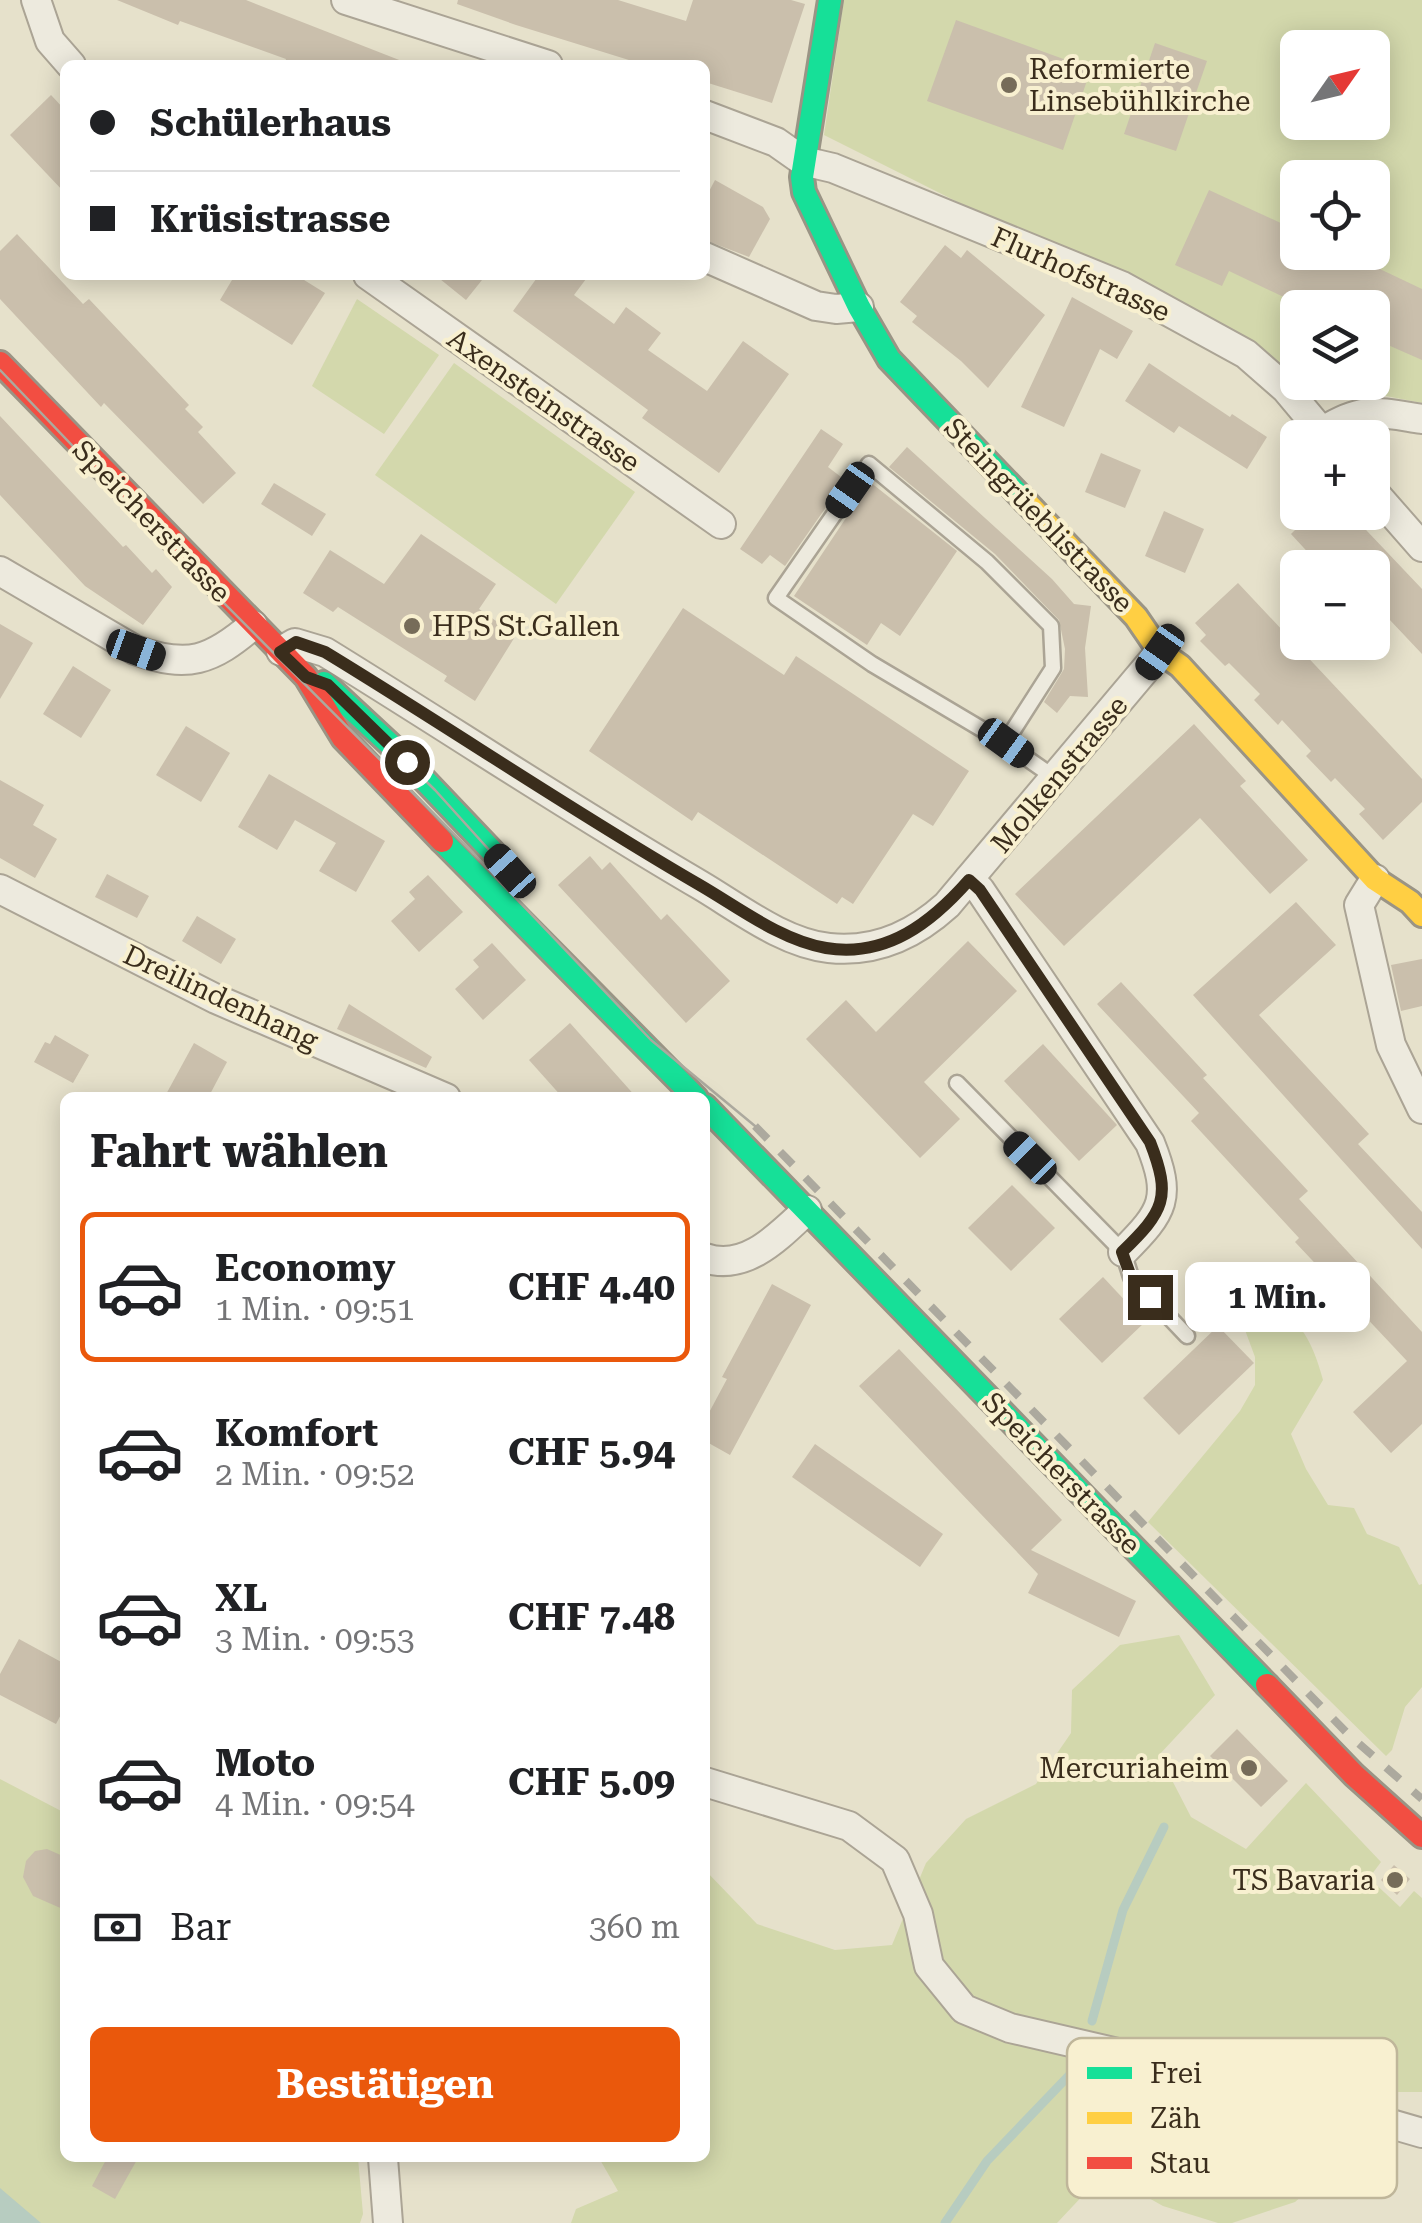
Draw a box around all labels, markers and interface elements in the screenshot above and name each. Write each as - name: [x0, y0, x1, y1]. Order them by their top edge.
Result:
- north arrow: [1280, 30, 1390, 140]
- map controls: [1280, 30, 1390, 660]
- place label: Reformierte Linsebühlkirche: [1029, 53, 1250, 118]
- marker: Reformierte Linsebühlkirche: [998, 74, 1020, 96]
- text: Schülerhaus: [150, 101, 391, 145]
- button: locate: [1280, 160, 1390, 270]
- text: Krüsistrasse: [150, 197, 391, 241]
- street label: Flurhofstrasse: [986, 220, 1175, 329]
- button: layers: [1280, 290, 1390, 400]
- street label: Axensteinstrasse: [441, 322, 646, 479]
- street label: Steingrüeblistrasse: [937, 411, 1140, 619]
- button: +: [1280, 420, 1390, 530]
- street label: Speicherstrasse: [66, 433, 237, 609]
- car: [821, 457, 879, 523]
- button: −: [1280, 550, 1390, 660]
- place label: HPS St.Gallen: [432, 610, 620, 643]
- marker: HPS St.Gallen: [401, 615, 423, 637]
- car: [1131, 619, 1189, 685]
- car: [103, 626, 169, 674]
- street label: Molkenstrasse: [984, 689, 1135, 859]
- car: [973, 713, 1039, 773]
- route start: [385, 740, 430, 785]
- car: [479, 839, 541, 903]
- street label: Dreilindenhang: [118, 938, 323, 1057]
- text: Fahrt wählen: [90, 1125, 388, 1178]
- car: [998, 1126, 1062, 1190]
- icon: car: [95, 1242, 185, 1332]
- text: Economy: [215, 1246, 395, 1290]
- callout: 1 Min.: [1185, 1262, 1370, 1332]
- text: CHF 4.40: [508, 1265, 675, 1309]
- route end: [1128, 1275, 1173, 1320]
- text: 1 Min.: [1228, 1278, 1327, 1316]
- text: 1 Min. · 09:51: [215, 1290, 415, 1328]
- street label: Speicherstrasse: [976, 1385, 1147, 1561]
- icon: car: [95, 1407, 185, 1497]
- text: Komfort: [215, 1411, 378, 1455]
- text: CHF 5.94: [508, 1430, 675, 1474]
- text: 2 Min. · 09:52: [215, 1455, 415, 1493]
- icon: car: [95, 1572, 185, 1662]
- text: XL: [215, 1576, 267, 1620]
- text: CHF 7.48: [508, 1595, 675, 1639]
- text: 3 Min. · 09:53: [215, 1620, 415, 1658]
- icon: car: [95, 1737, 185, 1827]
- text: Moto: [215, 1741, 315, 1785]
- place label: Mercuriaheim: [1039, 1752, 1229, 1785]
- marker: Mercuriaheim: [1238, 1757, 1260, 1779]
- text: CHF 5.09: [508, 1760, 675, 1804]
- text: 4 Min. · 09:54: [215, 1785, 415, 1823]
- place label: TS Bavaria: [1232, 1864, 1375, 1897]
- marker: TS Bavaria: [1384, 1869, 1406, 1891]
- icon: cash: [90, 1900, 145, 1955]
- text: Bar: [170, 1905, 231, 1949]
- text: 360 m: [589, 1908, 680, 1946]
- button: Bestätigen: [90, 2027, 680, 2142]
- legend: [1067, 2038, 1397, 2198]
- text: Frei: [1150, 2057, 1202, 2090]
- text: Zäh: [1150, 2102, 1201, 2135]
- text: Stau: [1150, 2147, 1210, 2180]

